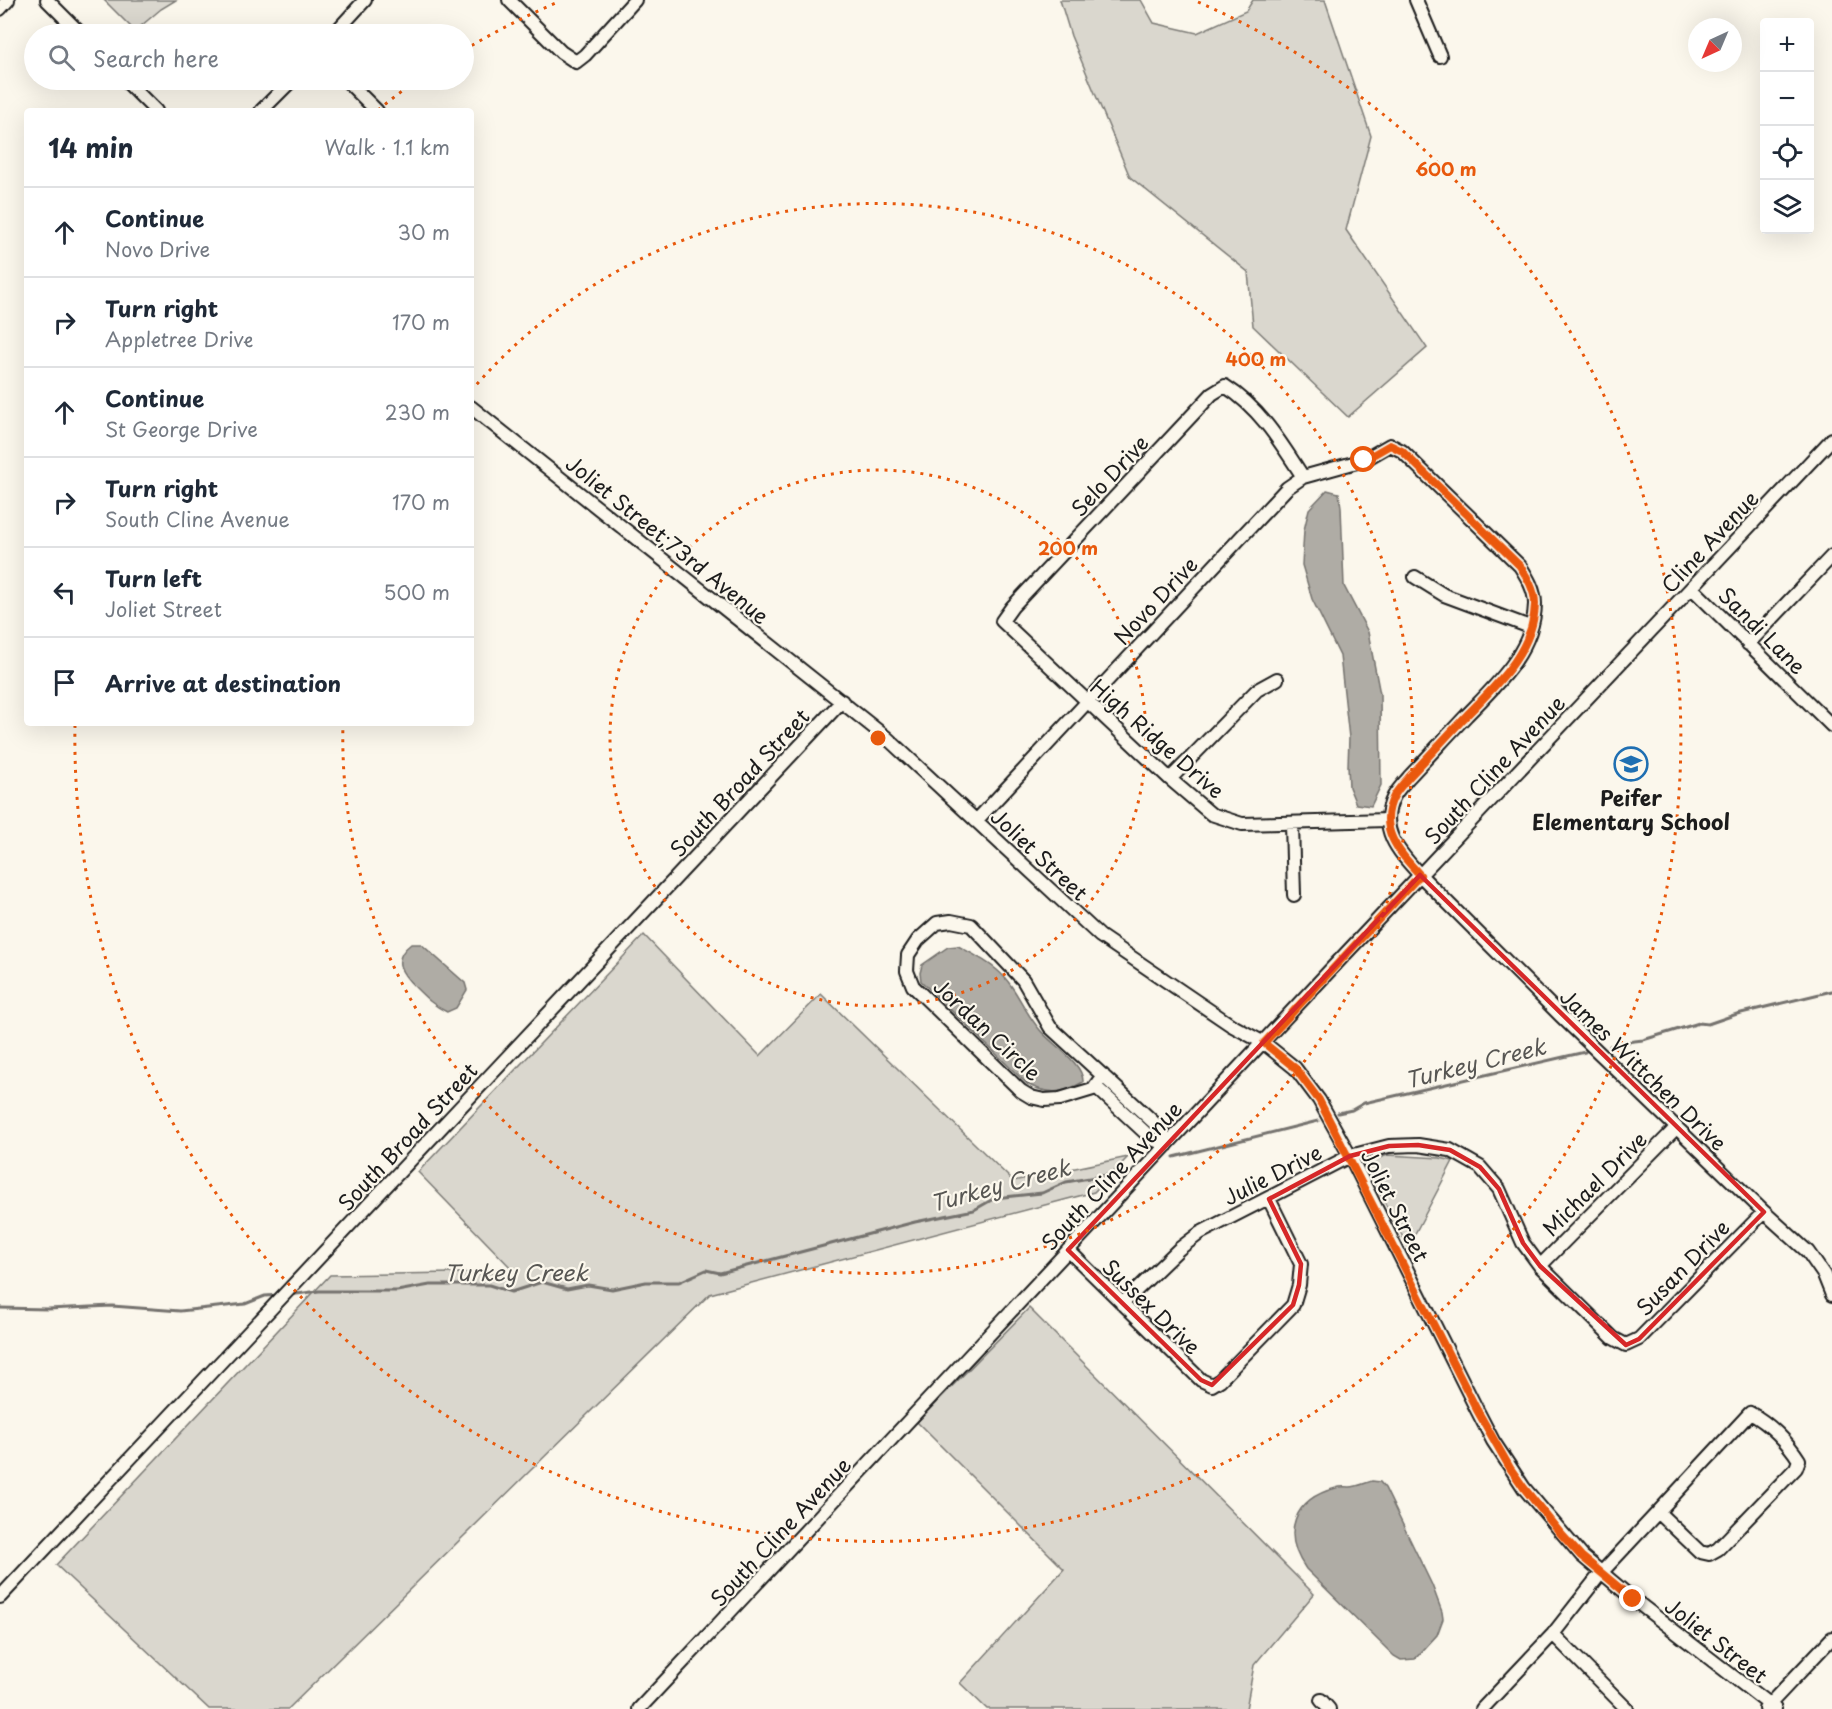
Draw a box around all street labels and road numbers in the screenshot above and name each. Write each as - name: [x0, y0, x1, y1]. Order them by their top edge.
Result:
- street label: Selo Drive: [1063, 427, 1155, 523]
- street label: Joliet Street;73rd Avenue: [560, 447, 776, 631]
- street label: Cline Avenue: [1653, 482, 1765, 600]
- street label: Novo Drive: [1106, 549, 1204, 651]
- street label: Sandi Lane: [1712, 579, 1814, 681]
- street label: High Ridge Drive: [1084, 671, 1232, 805]
- street label: South Cline Avenue: [1416, 687, 1572, 851]
- street label: South Broad Street: [662, 701, 816, 863]
- street label: Joliet Street: [984, 800, 1096, 908]
- street label: Jordan Circle: [927, 970, 1049, 1088]
- street label: James Wittchen Drive: [1553, 981, 1735, 1157]
- street label: South Broad Street: [330, 1055, 484, 1217]
- street label: South Cline Avenue: [1033, 1093, 1189, 1257]
- street label: Michael Drive: [1534, 1123, 1654, 1243]
- street label: Julie Drive: [1217, 1136, 1327, 1212]
- street label: Joliet Street: [1354, 1143, 1438, 1267]
- street label: Susan Drive: [1628, 1212, 1736, 1322]
- street label: Sussex Drive: [1096, 1251, 1208, 1361]
- street label: South Cline Avenue: [702, 1449, 858, 1613]
- street label: Joliet Street: [1659, 1590, 1775, 1690]

